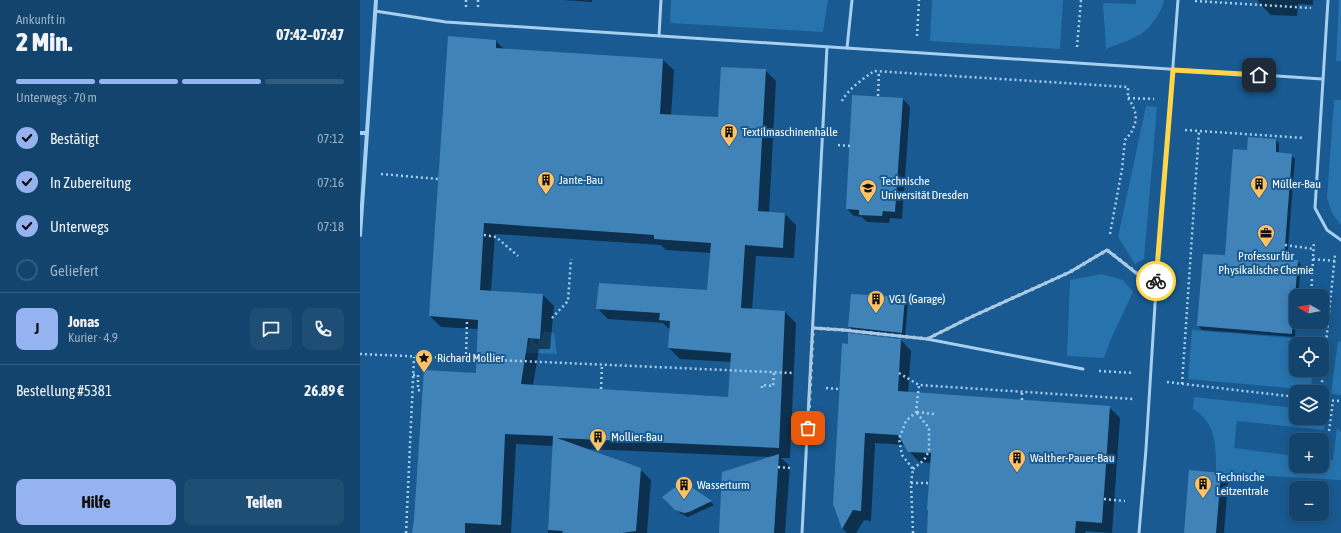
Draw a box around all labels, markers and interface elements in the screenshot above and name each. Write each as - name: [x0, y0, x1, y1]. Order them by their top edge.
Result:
- text: Ankunft in: [16, 12, 65, 27]
- text: 07:42–07:47: [276, 26, 344, 43]
- text: 2 Min.: [16, 27, 72, 57]
- pin: [1242, 58, 1276, 92]
- icon: home: [1248, 64, 1270, 86]
- text: Unterwegs · 70 m: [16, 90, 97, 105]
- building icon: Textilmaschinenhalle: [719, 122, 739, 147]
- place label: Textilmaschinenhalle: [742, 125, 838, 139]
- icon: check: [16, 127, 38, 149]
- text: Bestätigt: [50, 130, 99, 147]
- text: 07:12: [317, 131, 344, 146]
- building icon: Jante-Bau: [536, 170, 556, 195]
- icon: check: [16, 171, 38, 193]
- place label: Jante-Bau: [559, 173, 603, 187]
- text: In Zubereitung: [50, 174, 131, 191]
- place label: Technische Universität Dresden: [881, 174, 969, 202]
- building icon: Müller-Bau: [1249, 174, 1269, 199]
- text: 07:16: [317, 175, 344, 190]
- place label: Müller-Bau: [1272, 177, 1321, 191]
- school or university icon: Technische Universität Dresden: [858, 178, 878, 203]
- icon: check: [16, 215, 38, 237]
- text: Unterwegs: [50, 218, 109, 235]
- text: 07:18: [317, 219, 344, 234]
- office icon: Professur für Physikalische Chemie: [1256, 223, 1276, 248]
- place label: Professur für Physikalische Chemie: [1218, 249, 1314, 277]
- courier: [1136, 261, 1176, 301]
- text: Geliefert: [50, 262, 99, 279]
- icon: bike: [1145, 270, 1167, 292]
- building icon: VG1 (Garage): [866, 289, 886, 314]
- north arrow: [1289, 289, 1329, 329]
- map controls: [1289, 289, 1329, 521]
- place label: VG1 (Garage): [889, 292, 945, 306]
- button: chat: [250, 308, 292, 350]
- button: phone: [302, 308, 344, 350]
- text: Jonas: [68, 313, 99, 330]
- text: J: [35, 320, 39, 337]
- text: Kurier · 4.9: [68, 330, 118, 345]
- button: locate: [1289, 337, 1329, 377]
- place icon: Richard Mollier: [414, 348, 434, 373]
- place label: Richard Mollier: [437, 351, 505, 365]
- text: Bestellung #5381: [16, 382, 112, 399]
- text: 26.89 €: [304, 382, 344, 399]
- button: layers: [1289, 385, 1329, 425]
- pin: [791, 411, 825, 445]
- icon: bag: [797, 417, 819, 439]
- building icon: Mollier-Bau: [588, 427, 608, 452]
- place label: Mollier-Bau: [611, 430, 663, 444]
- button: +: [1289, 433, 1329, 473]
- building icon: Walther-Pauer-Bau: [1007, 448, 1027, 473]
- place label: Walther-Pauer-Bau: [1030, 451, 1115, 465]
- place label: Technische Leitzentrale: [1216, 470, 1269, 498]
- building icon: Technische Leitzentrale: [1193, 474, 1213, 499]
- building icon: Wasserturm: [674, 475, 694, 500]
- place label: Wasserturm: [697, 478, 750, 492]
- button: Hilfe: [16, 479, 176, 525]
- button: Teilen: [184, 479, 344, 525]
- button: −: [1289, 481, 1329, 521]

